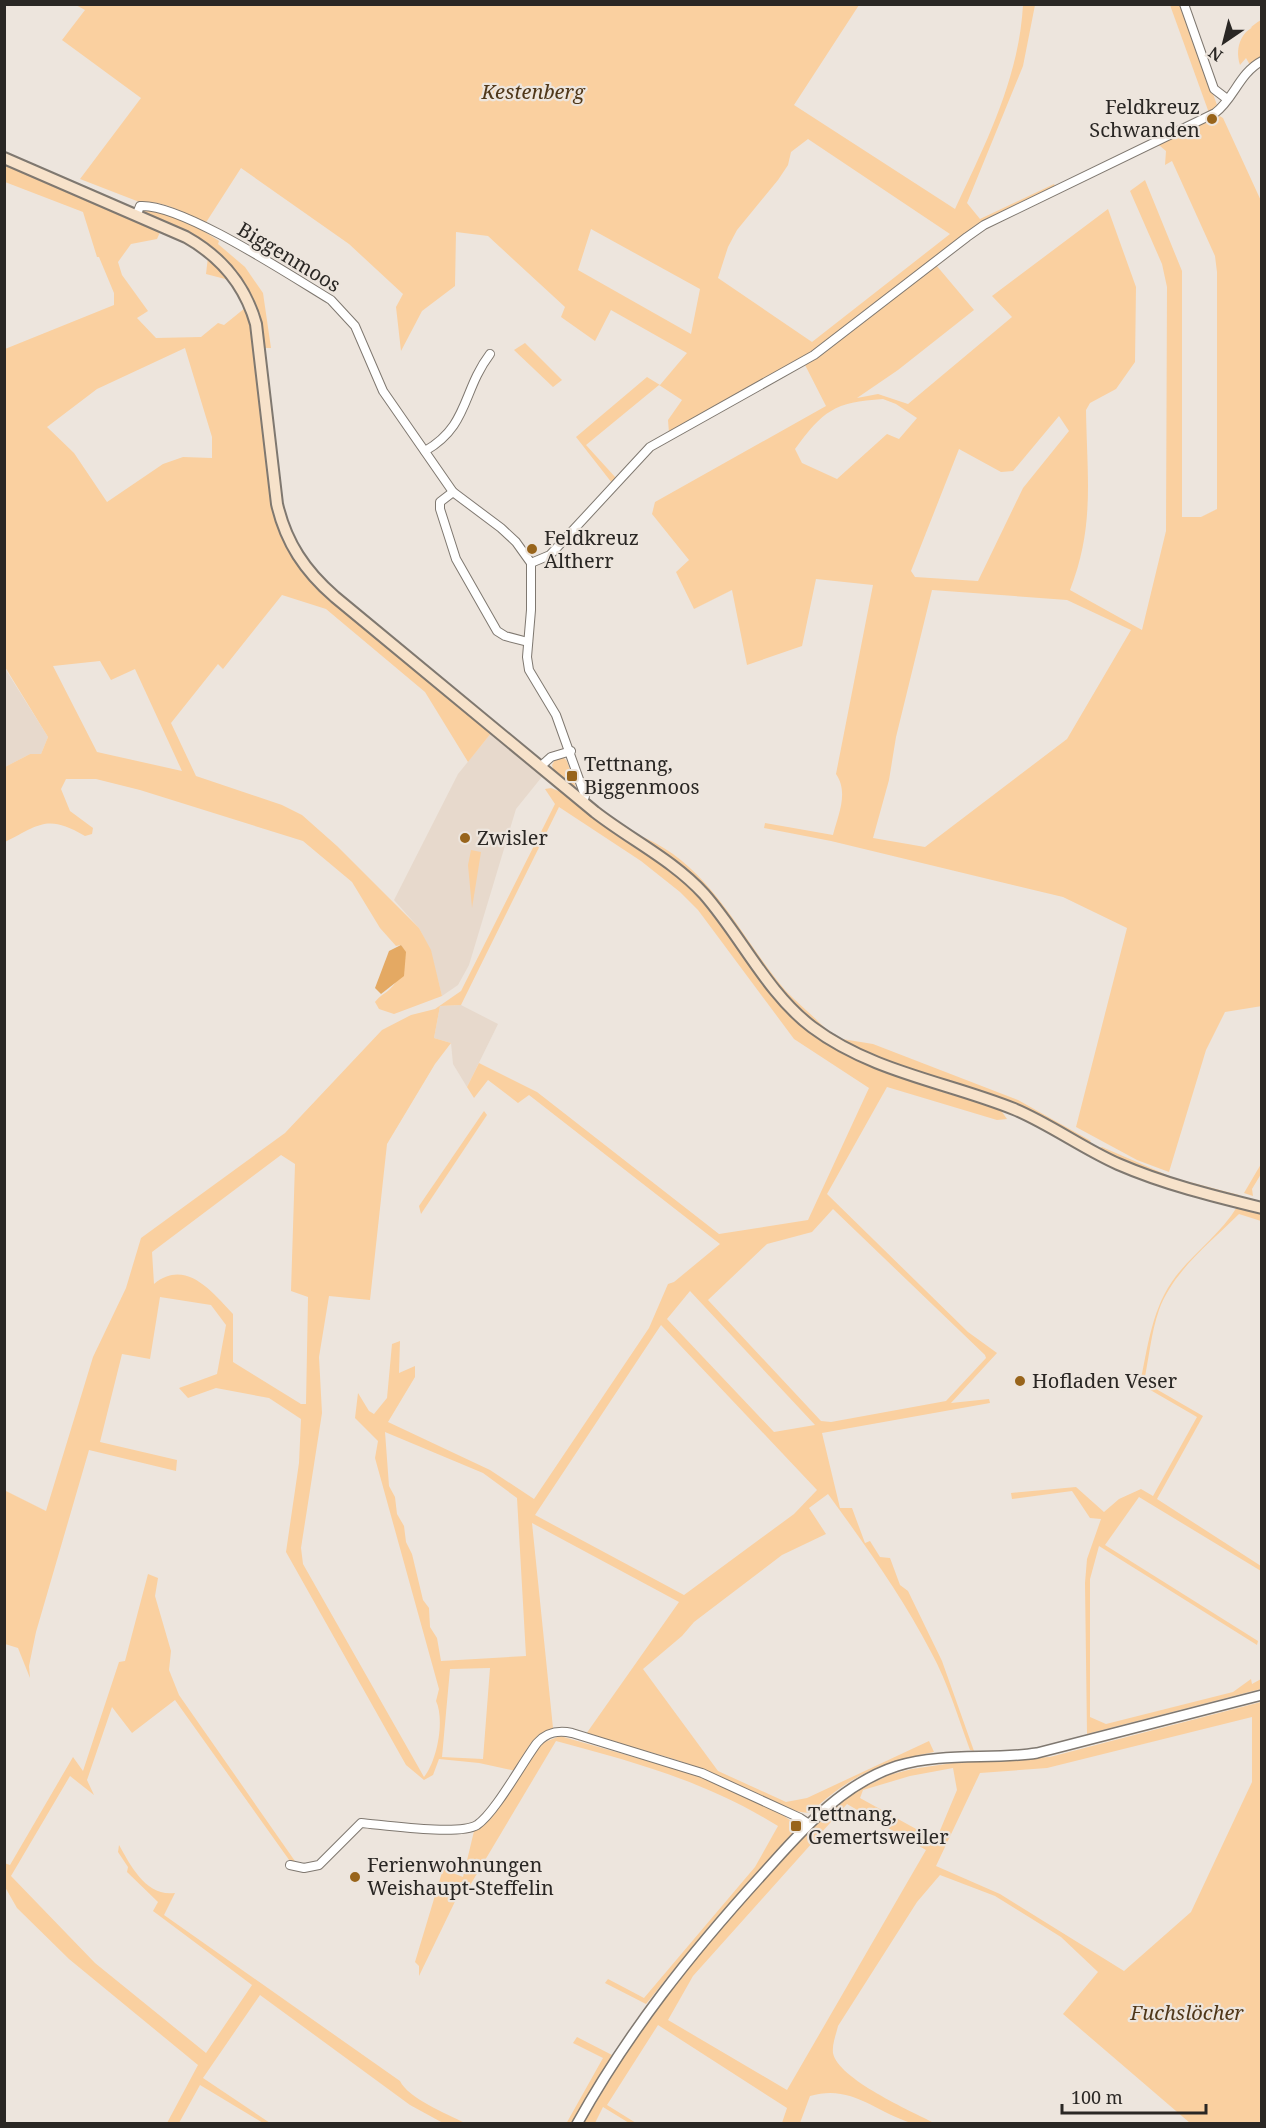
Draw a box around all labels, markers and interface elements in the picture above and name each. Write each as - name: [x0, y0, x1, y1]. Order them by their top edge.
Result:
- north arrow: [1194, 12, 1254, 72]
- text: N: [1204, 41, 1227, 67]
- park label: Kestenberg: [480, 78, 585, 105]
- place label: Feldkreuz Schwanden: [1089, 93, 1200, 143]
- marker: Feldkreuz Schwanden: [1205, 112, 1219, 126]
- street label: Biggenmoos: [233, 215, 346, 298]
- place label: Feldkreuz Altherr: [544, 524, 639, 574]
- marker: Feldkreuz Altherr: [525, 542, 539, 556]
- place label: Tettnang, Biggenmoos: [584, 750, 700, 800]
- marker: Tettnang, Biggenmoos: [565, 769, 579, 783]
- place label: Zwisler: [477, 824, 548, 851]
- marker: Zwisler: [458, 831, 472, 845]
- place label: Hofladen Veser: [1032, 1367, 1178, 1394]
- marker: Hofladen Veser: [1013, 1374, 1027, 1388]
- place label: Tettnang, Gemertsweiler: [808, 1800, 949, 1850]
- marker: Tettnang, Gemertsweiler: [789, 1819, 803, 1833]
- place label: Ferienwohnungen Weishaupt-Steffelin: [367, 1851, 554, 1901]
- marker: Ferienwohnungen Weishaupt-Steffelin: [348, 1870, 362, 1884]
- park label: Fuchslöcher: [1129, 1999, 1244, 2026]
- scale bar: [1062, 2077, 1206, 2115]
- text: 100 m: [1071, 2085, 1123, 2109]

